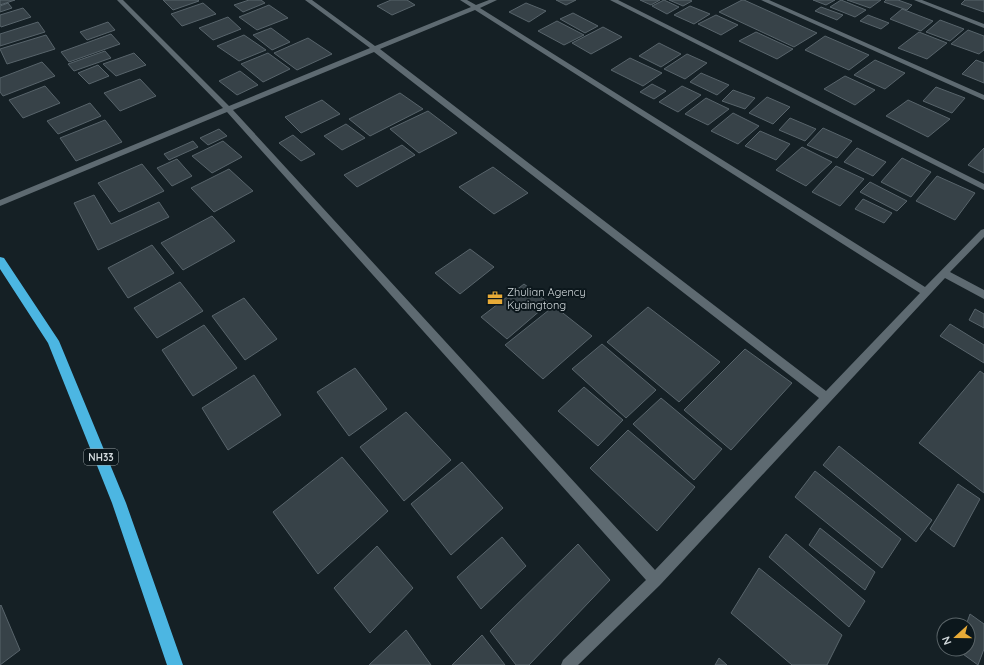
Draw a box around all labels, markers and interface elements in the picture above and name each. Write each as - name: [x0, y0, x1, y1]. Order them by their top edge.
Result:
- place label: Zhulian Agency Kyaingtong: [507, 285, 586, 312]
- office icon: Zhulian Agency Kyaingtong: [486, 289, 504, 307]
- road number: NH33: [84, 449, 118, 465]
- north arrow: [936, 617, 976, 657]
- text: N: [939, 634, 955, 647]

